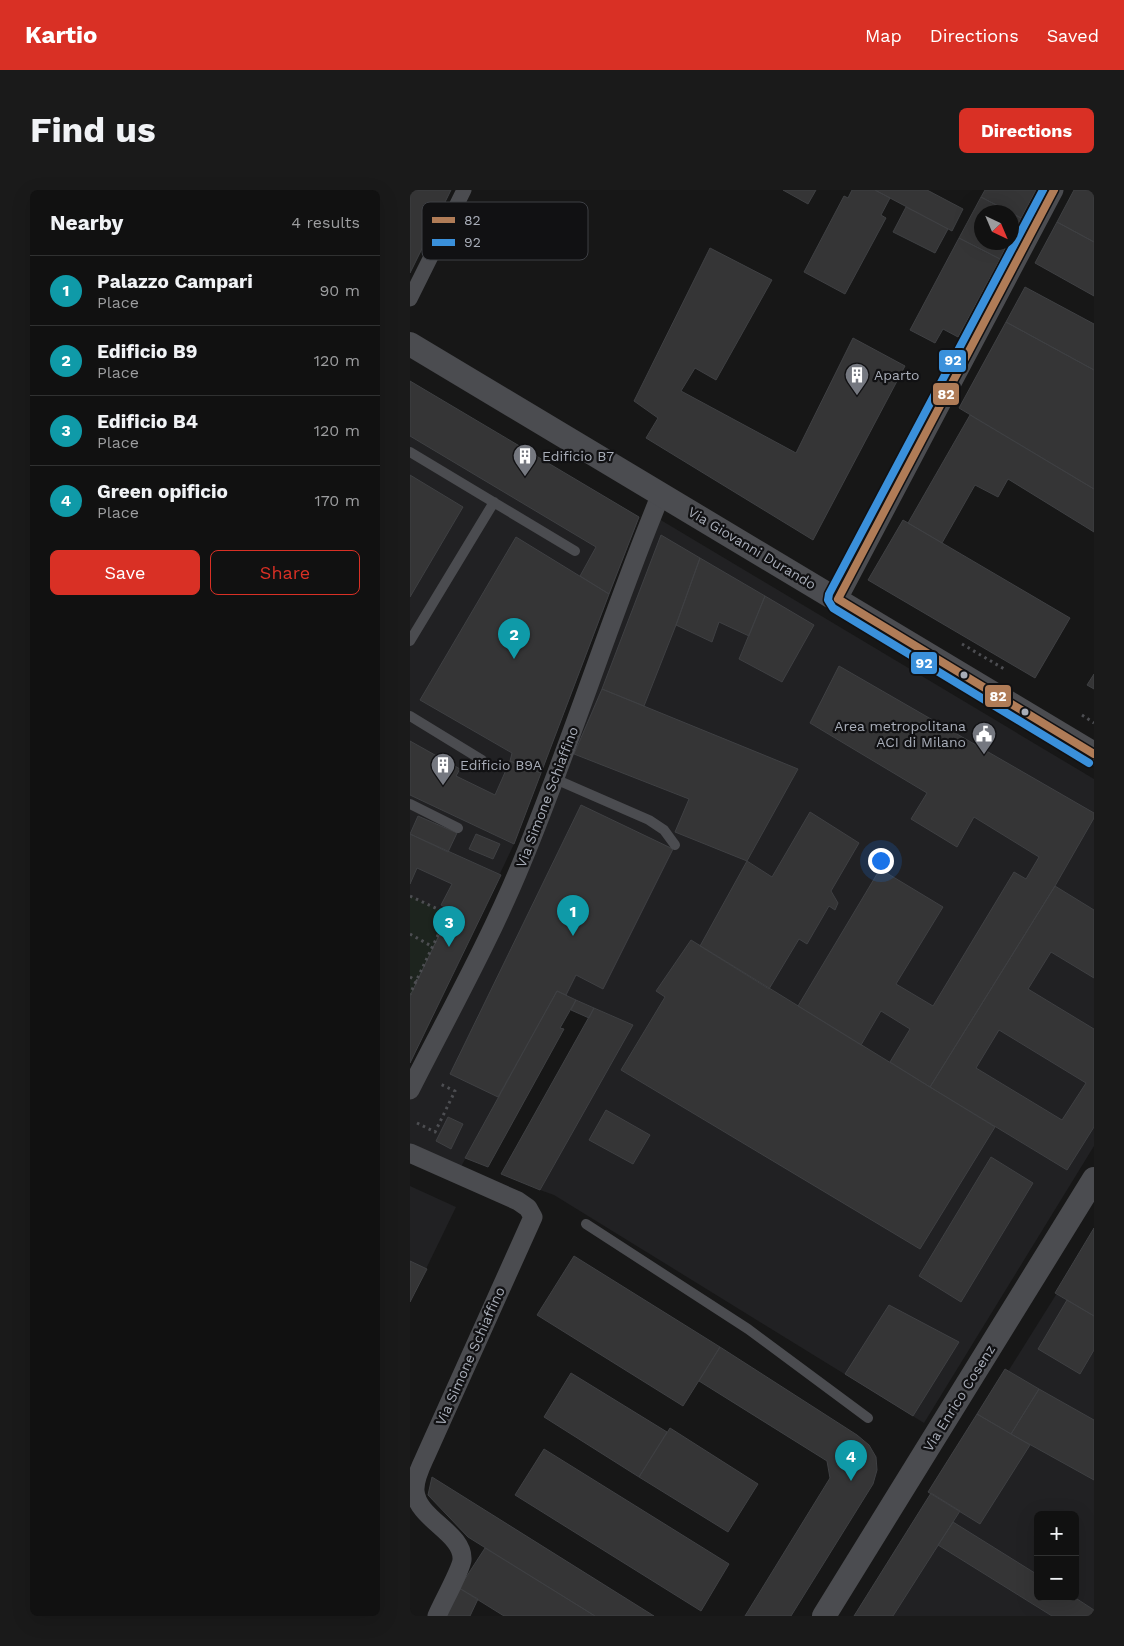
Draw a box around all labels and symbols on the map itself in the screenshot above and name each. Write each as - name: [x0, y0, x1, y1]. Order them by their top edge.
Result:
- legend: [422, 202, 588, 260]
- north arrow: [974, 205, 1019, 250]
- text: 82: [464, 212, 481, 228]
- text: 92: [464, 234, 481, 250]
- line badge: 92: [938, 349, 967, 373]
- text: 92: [945, 352, 961, 368]
- building icon: Aparto: [844, 362, 870, 396]
- place label: Aparto: [874, 367, 920, 383]
- line badge: 82: [932, 382, 960, 406]
- text: 82: [937, 386, 955, 402]
- building icon: Edificio B7: [512, 443, 538, 477]
- place label: Edificio B7: [542, 448, 614, 464]
- street label: Via Giovanni Durando: [685, 503, 819, 593]
- pin: 2: [498, 618, 530, 659]
- line badge: 92: [910, 651, 938, 675]
- text: 92: [916, 655, 932, 671]
- unlabelled marker: [959, 670, 969, 680]
- line badge: 82: [984, 684, 1012, 708]
- text: 82: [989, 688, 1007, 704]
- unlabelled marker: [1020, 707, 1030, 717]
- place label: Area metropolitana ACI di Milano: [834, 718, 966, 750]
- public building icon: Area metropolitana ACI di Milano: [971, 721, 997, 755]
- street label: Via Simone Schiaffino: [513, 724, 581, 870]
- building icon: Edificio B9A: [430, 752, 456, 786]
- place label: Edificio B9A: [460, 757, 542, 773]
- your location: [868, 848, 894, 874]
- pin: 1: [557, 895, 589, 936]
- pin: 3: [433, 906, 465, 947]
- street label: Via Simone Schiaffino: [432, 1284, 508, 1428]
- street label: Via Enrico Cosenz: [920, 1342, 998, 1454]
- pin: 4: [835, 1440, 867, 1481]

